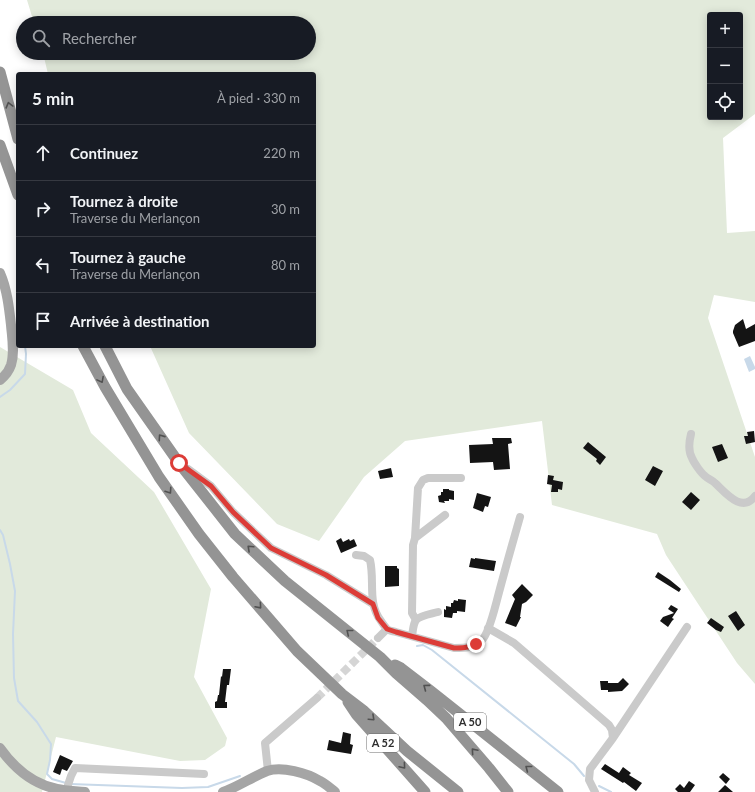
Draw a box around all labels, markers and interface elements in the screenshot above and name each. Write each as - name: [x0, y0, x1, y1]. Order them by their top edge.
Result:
- map controls: [707, 12, 743, 120]
- button: +: [707, 12, 743, 48]
- search box: [16, 16, 316, 60]
- icon: search: [30, 27, 52, 49]
- text: Rechercher: [62, 29, 136, 47]
- button: −: [707, 48, 743, 84]
- button: locate: [707, 84, 743, 120]
- text: 5 min: [32, 88, 74, 109]
- text: À pied · 330 m: [217, 90, 300, 106]
- one-way arrow: [5, 102, 14, 109]
- icon: ahead: [32, 142, 54, 164]
- text: Continuez: [70, 144, 138, 162]
- text: 220 m: [263, 145, 300, 161]
- text: Tournez à droite: [70, 192, 178, 210]
- icon: right: [32, 198, 54, 220]
- text: 30 m: [271, 201, 300, 217]
- text: Traverse du Merlançon: [70, 210, 200, 226]
- text: Tournez à gauche: [70, 248, 186, 266]
- icon: left: [32, 254, 54, 276]
- text: 80 m: [271, 257, 300, 273]
- text: Traverse du Merlançon: [70, 266, 200, 282]
- icon: arrive: [32, 310, 54, 332]
- text: Arrivée à destination: [70, 312, 209, 330]
- one-way arrow: [96, 376, 104, 384]
- one-way arrow: [159, 434, 166, 441]
- route start: [170, 454, 188, 472]
- one-way arrow: [164, 487, 171, 494]
- one-way arrow: [247, 545, 255, 553]
- one-way arrow: [254, 602, 261, 609]
- one-way arrow: [347, 630, 354, 637]
- route end: [467, 635, 485, 653]
- one-way arrow: [423, 685, 430, 692]
- one-way arrow: [367, 713, 375, 721]
- road number: A 50: [454, 713, 486, 731]
- road number: A 52: [367, 734, 399, 752]
- one-way arrow: [472, 748, 479, 755]
- one-way arrow: [398, 762, 405, 769]
- one-way arrow: [525, 765, 532, 772]

